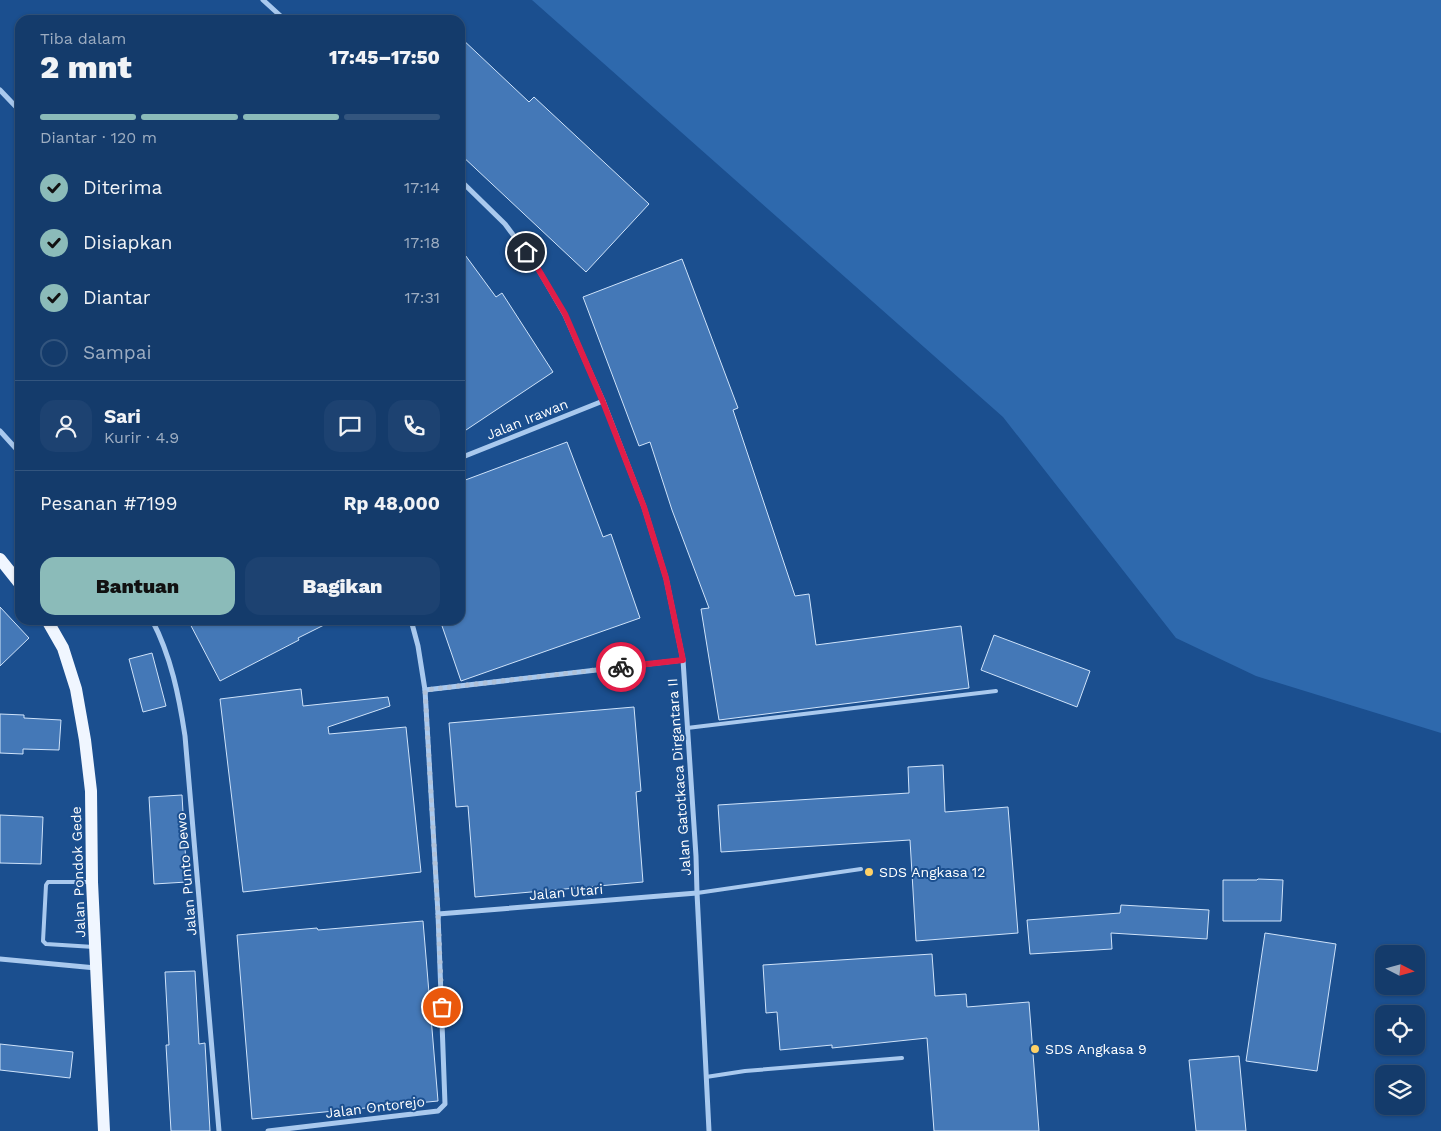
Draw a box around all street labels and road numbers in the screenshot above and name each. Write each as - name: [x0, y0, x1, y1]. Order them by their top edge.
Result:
- street label: Jalan Irawan: [484, 395, 570, 443]
- street label: Jalan Gatotkaca Dirgantara II: [664, 678, 694, 876]
- street label: Jalan Pondok Gede: [68, 806, 88, 938]
- street label: Jalan Punto Dewo: [173, 812, 199, 936]
- street label: Jalan Utari: [528, 881, 604, 903]
- street label: Jalan Ontorejo: [324, 1093, 426, 1121]

